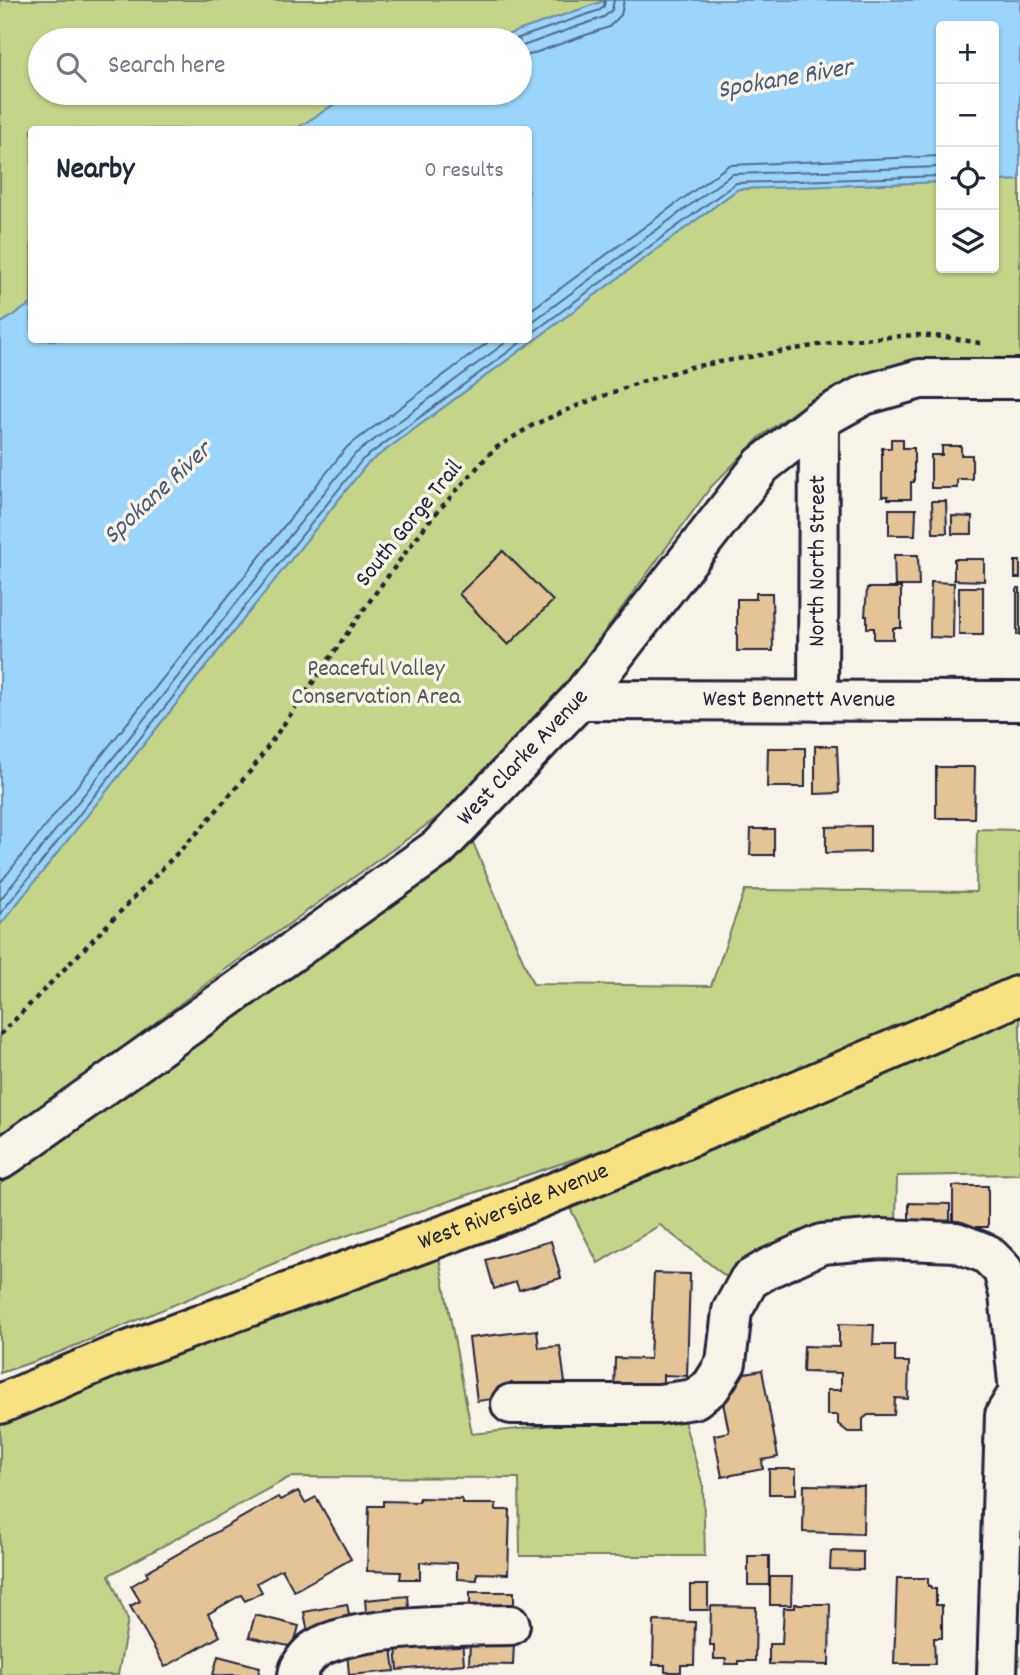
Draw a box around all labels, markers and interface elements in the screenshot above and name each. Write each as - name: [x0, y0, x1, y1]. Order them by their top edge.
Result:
- map controls: [936, 21, 999, 273]
- button: +: [936, 21, 999, 84]
- search box: [28, 28, 532, 105]
- icon: search: [52, 48, 90, 86]
- text: Search here: [108, 48, 226, 85]
- water label: Spokane River: [715, 49, 859, 110]
- button: −: [936, 84, 999, 147]
- button: locate: [936, 147, 999, 210]
- text: Nearby: [56, 150, 134, 193]
- text: 0 results: [424, 155, 504, 188]
- button: layers: [936, 210, 999, 273]
- water label: Spokane River: [95, 432, 223, 554]
- street label: South Gorge Trail: [348, 453, 472, 595]
- street label: North North Street: [801, 475, 836, 647]
- park label: Peaceful Valley Conservation Area: [292, 653, 461, 715]
- street label: West Clarke Avenue: [450, 683, 598, 834]
- street label: West Bennett Avenue: [703, 683, 895, 718]
- street label: West Riverside Avenue: [414, 1155, 614, 1260]

